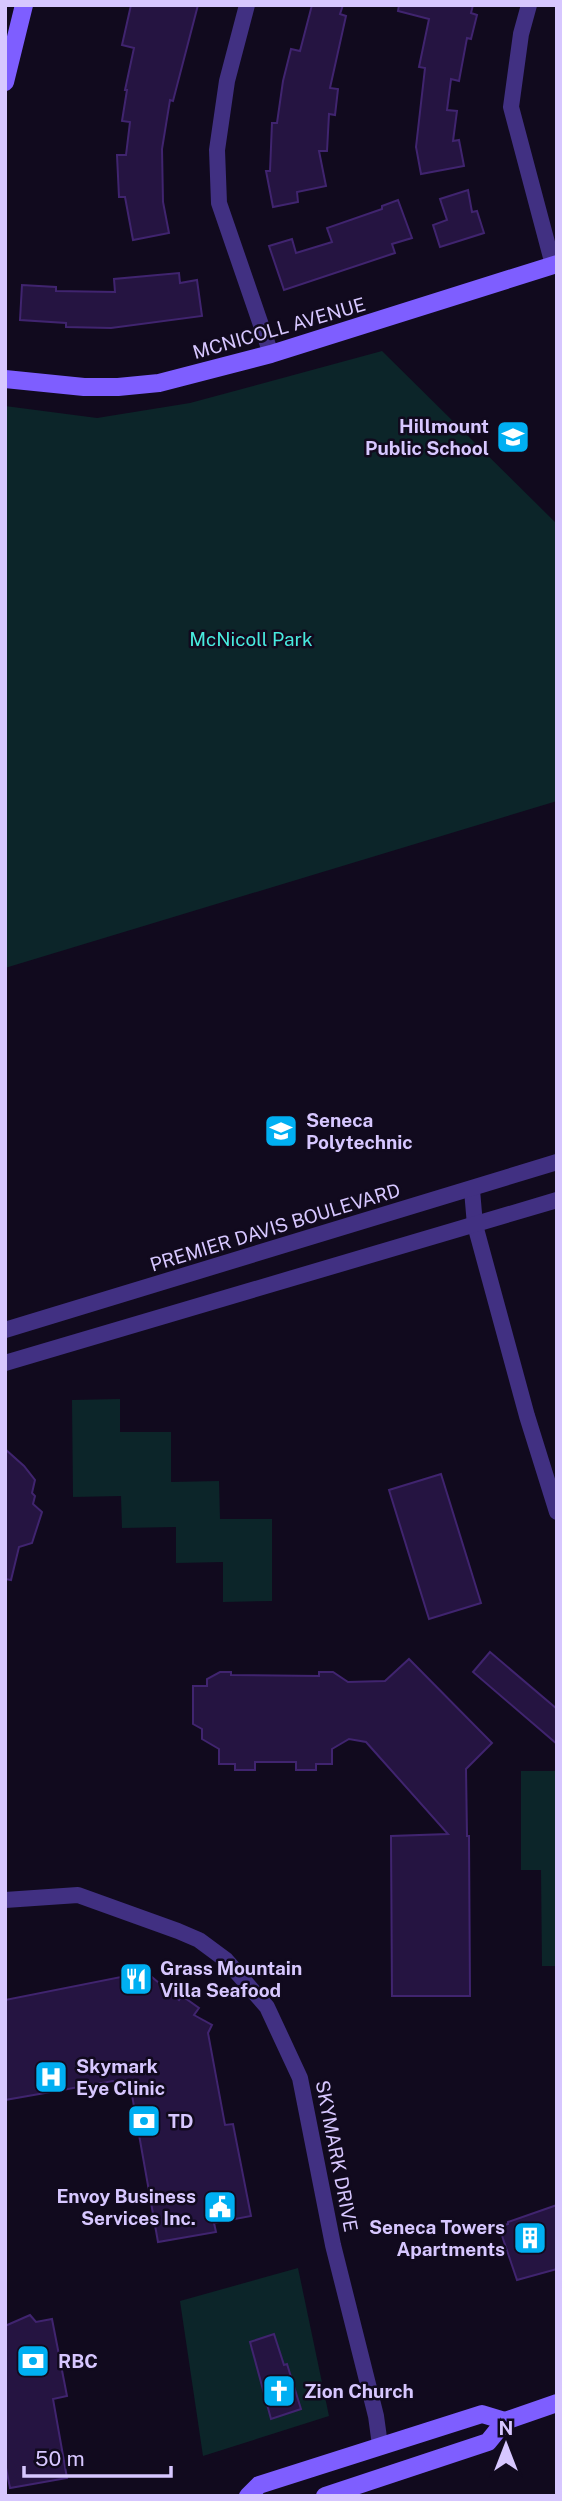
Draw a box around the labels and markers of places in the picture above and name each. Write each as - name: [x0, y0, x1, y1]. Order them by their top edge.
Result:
- place label: Hillmount Public School: [365, 415, 489, 459]
- school or university icon: Hillmount Public School: [494, 418, 532, 456]
- place label: Seneca Polytechnic: [306, 1109, 413, 1153]
- school or university icon: Seneca Polytechnic: [262, 1112, 300, 1150]
- place label: Grass Mountain Villa Seafood: [160, 1957, 302, 2001]
- restaurant icon: Grass Mountain Villa Seafood: [117, 1960, 155, 1998]
- place label: Skymark Eye Clinic: [76, 2055, 165, 2099]
- hospital icon: Skymark Eye Clinic: [32, 2058, 70, 2096]
- bank icon: TD: [125, 2102, 163, 2140]
- place label: TD: [168, 2110, 193, 2132]
- place label: Envoy Business Services Inc.: [56, 2185, 196, 2229]
- public building icon: Envoy Business Services Inc.: [201, 2188, 239, 2226]
- place label: Seneca Towers Apartments: [369, 2216, 505, 2260]
- building icon: Seneca Towers Apartments: [511, 2219, 549, 2257]
- bank icon: RBC: [14, 2342, 52, 2380]
- place label: RBC: [58, 2350, 98, 2372]
- church icon: Zion Church: [260, 2372, 298, 2410]
- place label: Zion Church: [304, 2380, 414, 2402]

